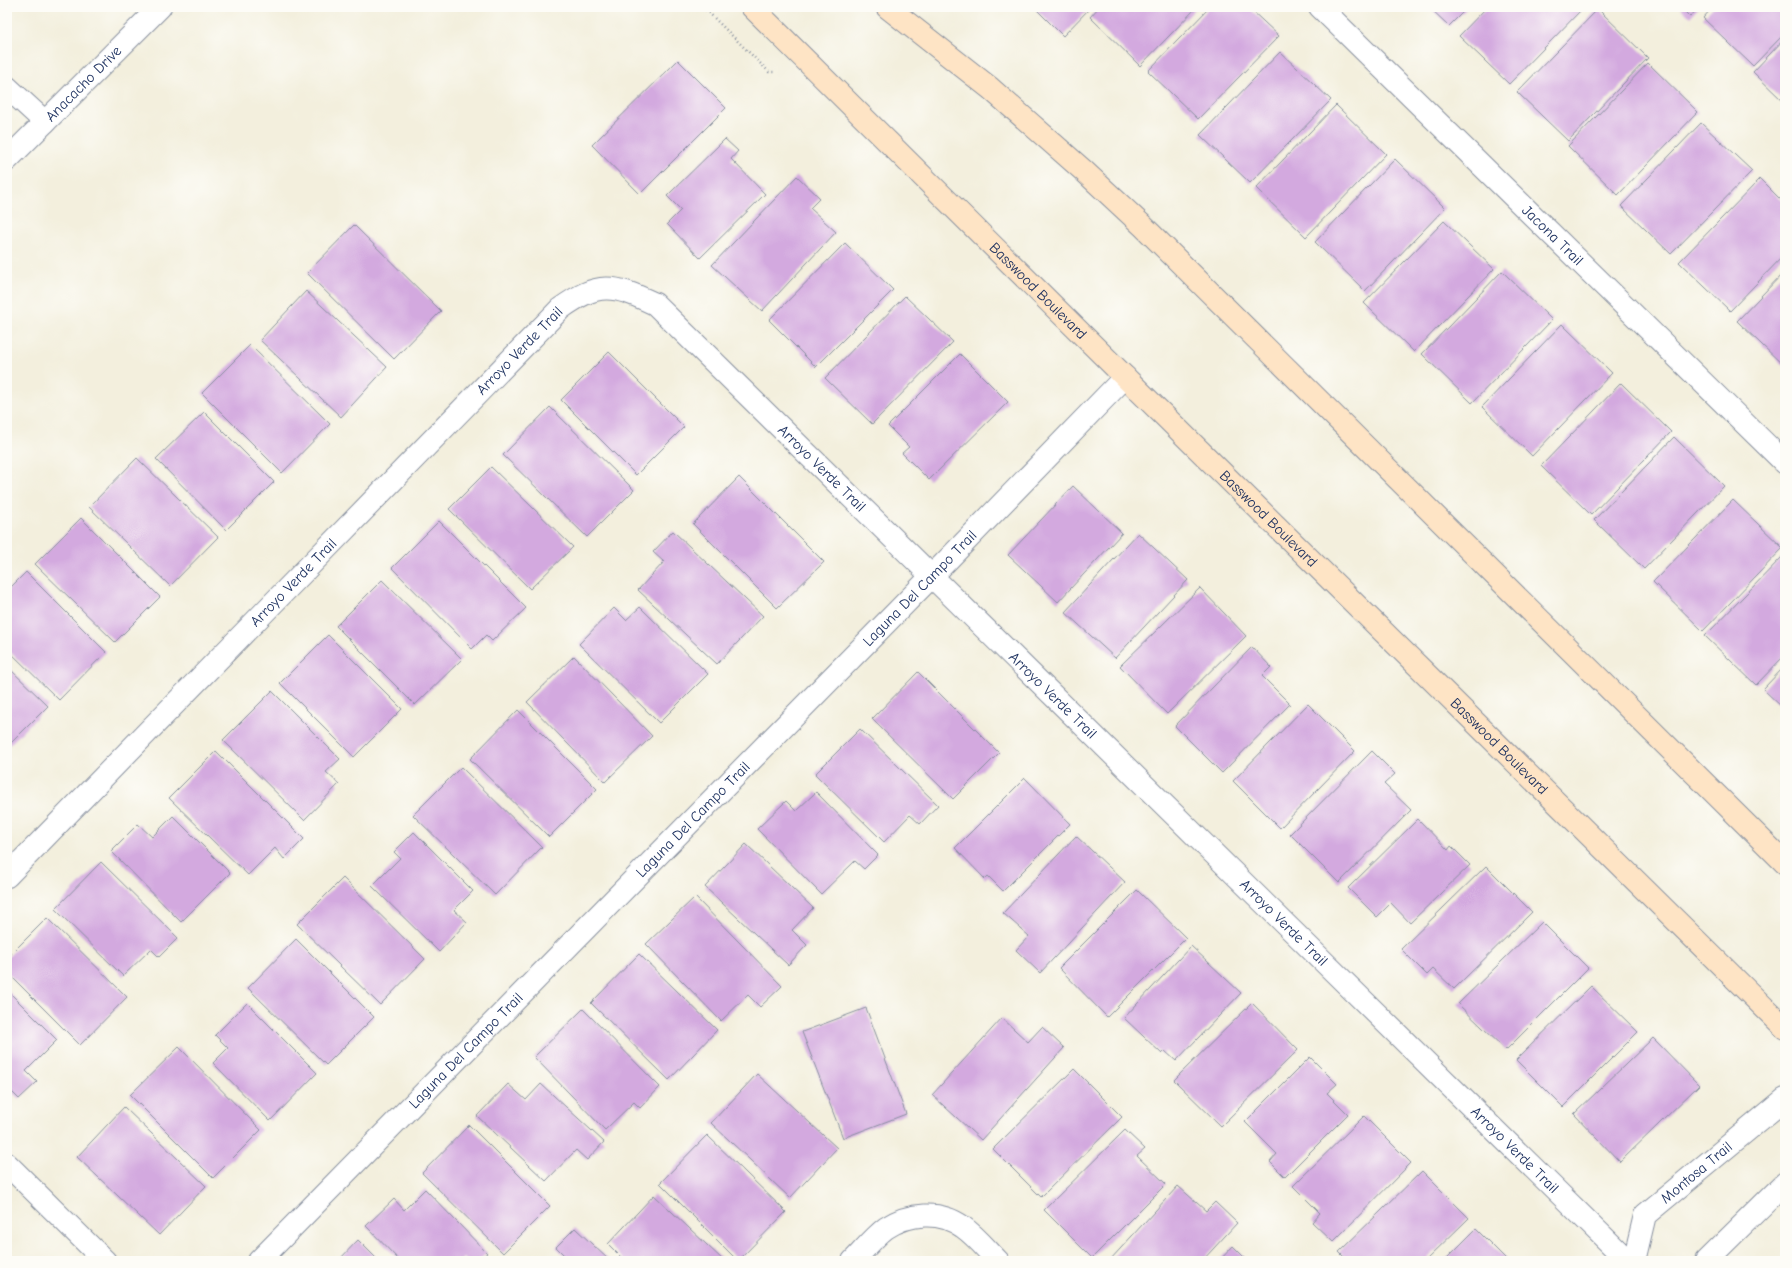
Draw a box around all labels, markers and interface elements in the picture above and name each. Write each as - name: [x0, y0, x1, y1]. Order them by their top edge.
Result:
- street label: Anacacho Drive: [42, 41, 126, 125]
- street label: Jacona Trail: [1518, 201, 1587, 269]
- street label: Basswood Boulevard: [986, 239, 1091, 343]
- street label: Arroyo Verde Trail: [472, 303, 567, 398]
- street label: Arroyo Verde Trail: [774, 421, 870, 515]
- street label: Basswood Boulevard: [1216, 467, 1321, 571]
- street label: Laguna Del Campo Trail: [859, 526, 980, 650]
- street label: Arroyo Verde Trail: [246, 535, 340, 630]
- street label: Arroyo Verde Trail: [1005, 648, 1101, 743]
- street label: Basswood Boulevard: [1447, 694, 1552, 798]
- street label: Laguna Del Campo Trail: [632, 758, 754, 881]
- street label: Arroyo Verde Trail: [1236, 875, 1332, 970]
- street label: Laguna Del Campo Trail: [405, 989, 527, 1112]
- street label: Arroyo Verde Trail: [1467, 1103, 1563, 1197]
- street label: Montosa Trail: [1657, 1138, 1736, 1207]

